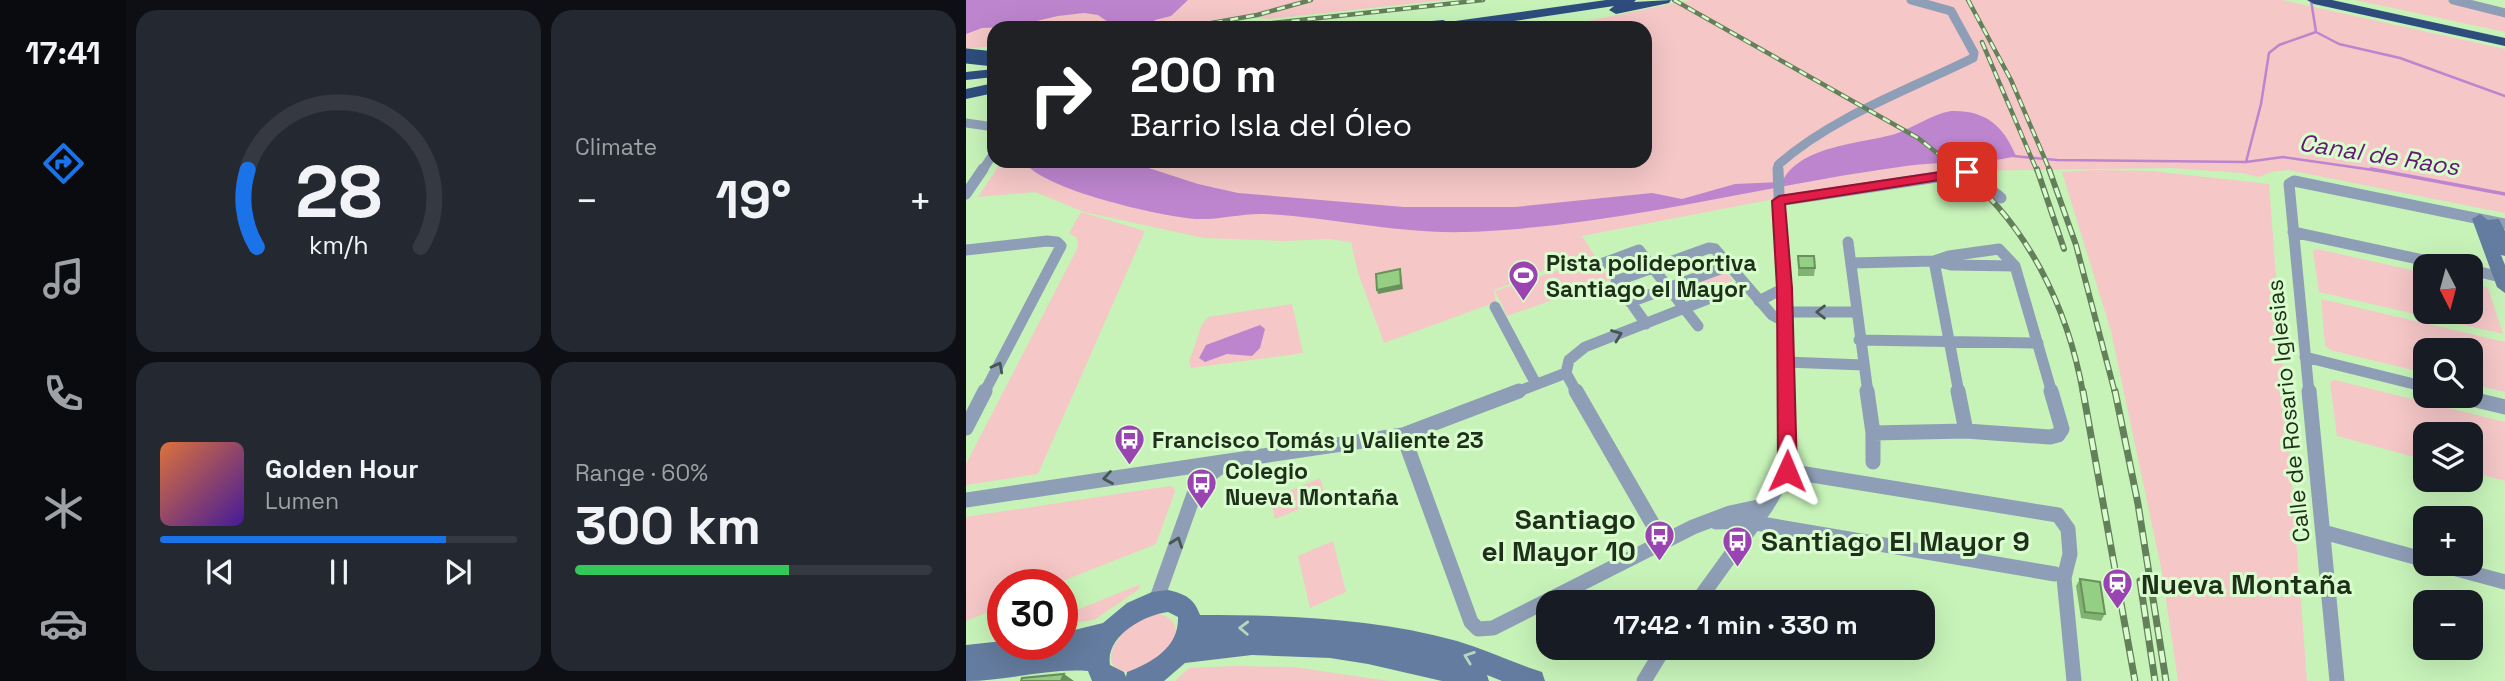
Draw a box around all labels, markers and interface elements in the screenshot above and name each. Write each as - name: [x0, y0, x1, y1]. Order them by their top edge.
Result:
- text: 17:41: [25, 33, 101, 73]
- text: 200 m: [1130, 44, 1277, 106]
- icon: right: [1015, 49, 1106, 140]
- text: Barrio Isla del Óleo: [1130, 105, 1412, 145]
- water label: Canal de Raos: [2297, 127, 2463, 183]
- text: Climate: [575, 132, 657, 162]
- icon: directions: [39, 139, 88, 188]
- pin: [1937, 142, 1997, 202]
- text: 28: [295, 145, 382, 238]
- icon: arrive: [1948, 153, 1986, 191]
- text: 19°: [715, 167, 792, 233]
- text: −: [575, 177, 599, 225]
- text: +: [908, 177, 932, 225]
- text: km/h: [309, 229, 368, 261]
- place label: Pista polideportiva Santiago el Mayor: [1546, 248, 1756, 304]
- icon: music: [39, 254, 88, 303]
- north arrow: [2413, 254, 2483, 324]
- map controls: [2413, 254, 2483, 660]
- sports icon: Pista polideportiva Santiago el Mayor: [1506, 259, 1540, 303]
- street label: Calle de Rosario Iglesias: [2259, 278, 2317, 544]
- one-way arrow: [1815, 304, 1826, 320]
- one-way arrow: [1610, 329, 1622, 343]
- button: search: [2413, 338, 2483, 408]
- one-way arrow: [990, 362, 1003, 374]
- icon: phone: [39, 369, 88, 418]
- button: layers: [2413, 422, 2483, 492]
- bus stop icon: Francisco Tomás y Valiente 23: [1112, 423, 1146, 467]
- place label: Francisco Tomás y Valiente 23: [1152, 425, 1484, 455]
- position arrow: [1750, 434, 1824, 508]
- text: Golden Hour: [265, 452, 419, 486]
- place label: Colegio Nueva Montaña: [1225, 456, 1398, 512]
- text: Range · 60%: [575, 458, 708, 488]
- bus stop icon: Colegio Nueva Montaña: [1185, 467, 1219, 511]
- one-way arrow: [1102, 470, 1114, 485]
- icon: climate: [39, 484, 88, 533]
- text: Lumen: [265, 486, 339, 516]
- text: 300 km: [575, 493, 761, 559]
- place label: Santiago el Mayor 10: [1481, 501, 1636, 569]
- button: +: [2413, 506, 2483, 576]
- bus stop icon: Santiago el Mayor 10: [1642, 518, 1676, 562]
- place label: Santiago El Mayor 9: [1761, 523, 2030, 559]
- bus stop icon: Santiago El Mayor 9: [1721, 524, 1755, 568]
- one-way arrow: [1169, 537, 1183, 549]
- icon: previous: [201, 553, 239, 591]
- icon: pause: [320, 553, 358, 591]
- icon: next: [439, 553, 477, 591]
- place label: Nueva Montaña: [2141, 566, 2352, 602]
- station icon: Nueva Montaña: [2101, 567, 2135, 611]
- speed limit sign: 30: [987, 569, 1078, 660]
- button: −: [2413, 590, 2483, 660]
- icon: car: [39, 599, 88, 648]
- text: 17:42 · 1 min · 330 m: [1613, 608, 1858, 642]
- one-way arrow: [1239, 620, 1250, 635]
- one-way arrow: [1463, 652, 1475, 666]

